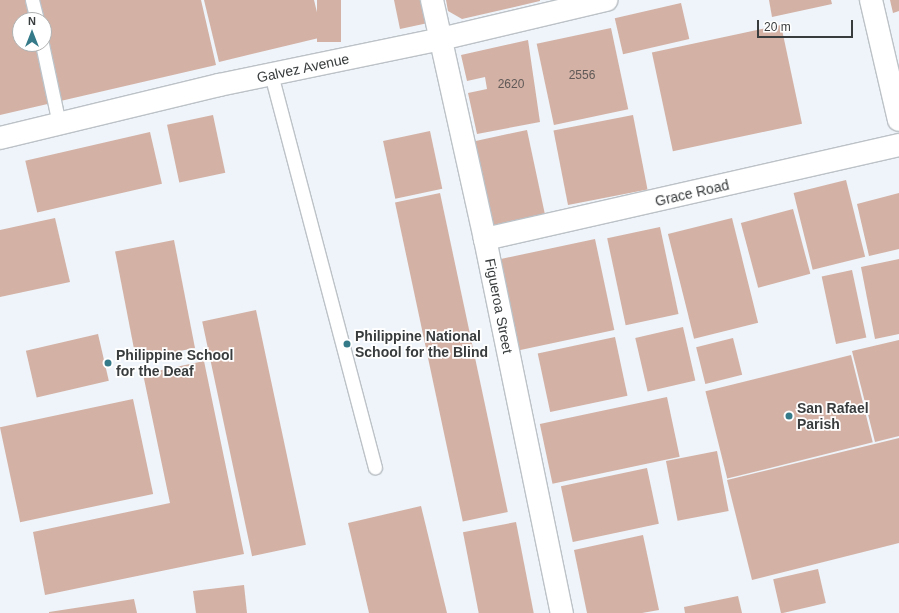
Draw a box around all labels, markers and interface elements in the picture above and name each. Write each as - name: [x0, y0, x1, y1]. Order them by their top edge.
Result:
- north arrow: [12, 12, 52, 52]
- scale bar: [759, 12, 855, 38]
- text: N: [28, 15, 36, 27]
- text: 20 m: [764, 20, 791, 34]
- street label: Galvez Avenue: [255, 50, 351, 86]
- house number: 2556: [569, 69, 595, 83]
- house number: 2620: [498, 78, 524, 92]
- street label: Grace Road: [653, 176, 731, 210]
- street label: Figueroa Street: [482, 257, 516, 355]
- place label: Philippine National School for the Blind: [355, 328, 488, 360]
- marker: Philippine National School for the Blind: [342, 339, 352, 349]
- place label: Philippine School for the Deaf: [116, 347, 233, 380]
- marker: Philippine School for the Deaf: [103, 358, 113, 368]
- place label: San Rafael Parish: [797, 400, 869, 432]
- marker: San Rafael Parish: [784, 411, 794, 421]

